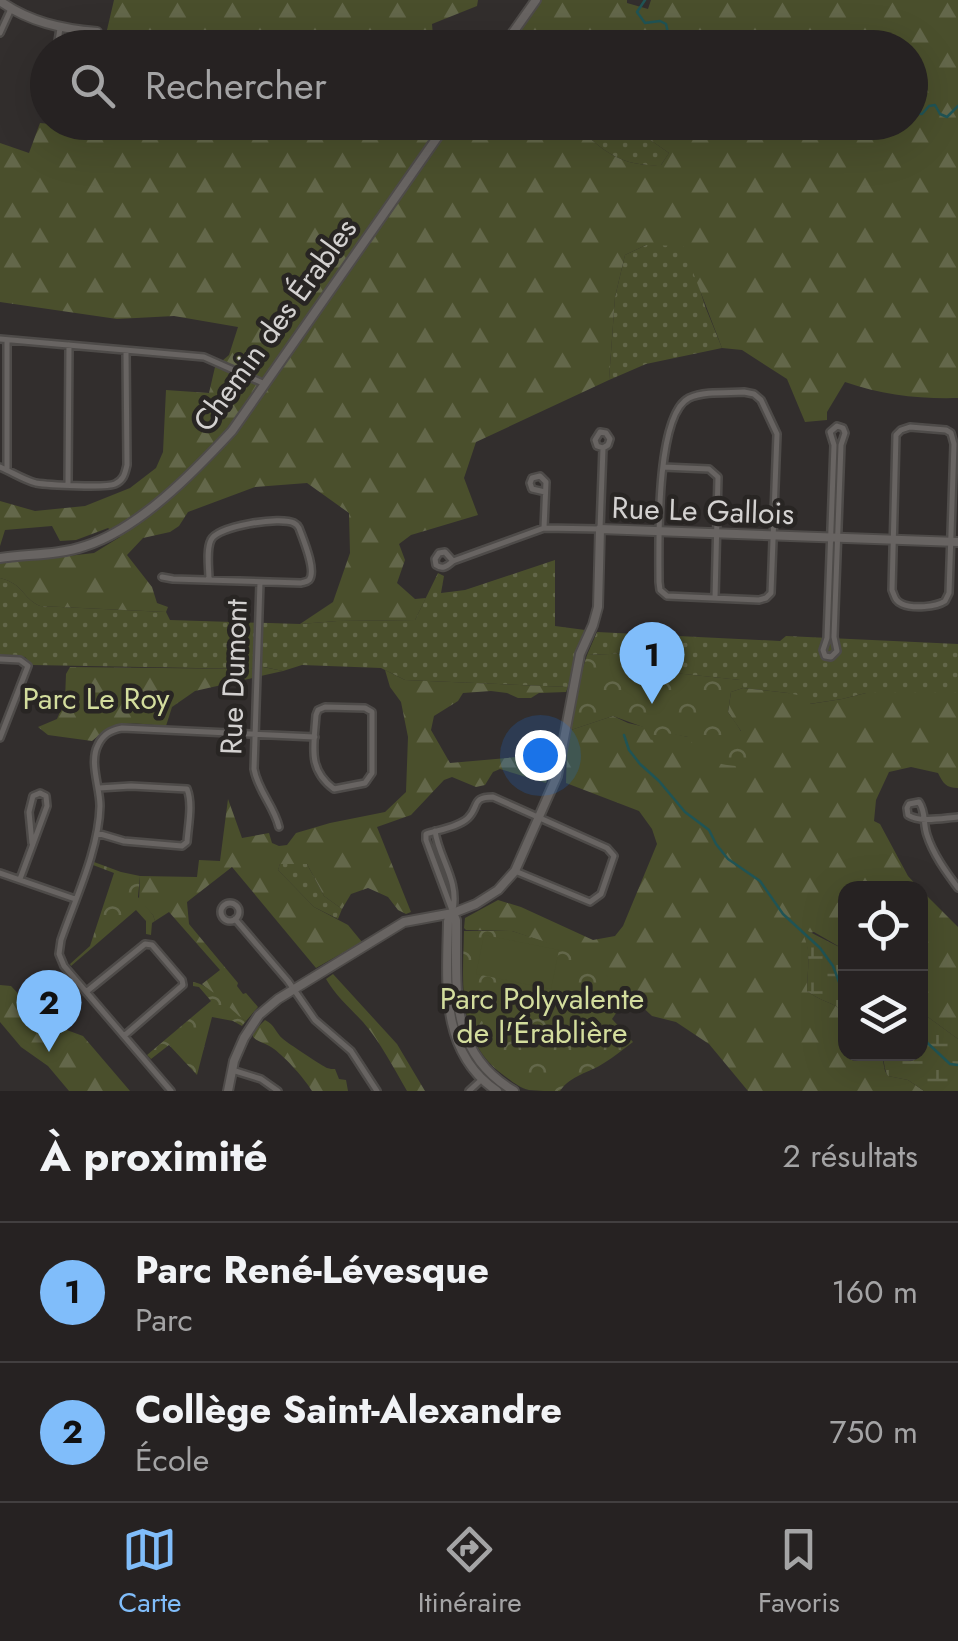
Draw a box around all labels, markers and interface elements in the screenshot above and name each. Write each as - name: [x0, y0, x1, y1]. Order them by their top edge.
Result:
- search box: [30, 30, 928, 140]
- icon: search: [65, 58, 120, 113]
- text: Rechercher: [145, 58, 327, 113]
- street label: Chemin des Érables: [183, 209, 367, 440]
- street label: Rue Le Gallois: [611, 486, 795, 535]
- street label: Rue Dumont: [209, 598, 258, 756]
- pin: 1: [620, 622, 684, 704]
- park label: Parc Le Roy: [22, 677, 170, 720]
- your location: [515, 730, 566, 781]
- map controls: [838, 881, 928, 1061]
- button: locate: [838, 881, 928, 971]
- pin: 2: [17, 970, 82, 1052]
- button: layers: [838, 971, 928, 1061]
- park label: Parc Polyvalente de l'Érablière: [440, 977, 644, 1054]
- text: À proximité: [40, 1126, 268, 1187]
- text: 2 résultats: [783, 1133, 918, 1179]
- text: Parc René-Lévesque: [135, 1242, 489, 1297]
- text: 1: [64, 1269, 81, 1315]
- text: 160 m: [831, 1269, 918, 1315]
- text: Parc: [135, 1297, 193, 1343]
- text: Collège Saint-Alexandre: [135, 1382, 562, 1437]
- text: 2: [62, 1409, 83, 1455]
- text: 750 m: [829, 1409, 918, 1455]
- text: École: [135, 1437, 209, 1483]
- tab: Carte: [118, 1522, 182, 1623]
- tab: Itinéraire: [418, 1522, 522, 1623]
- tab: Favoris: [758, 1522, 840, 1623]

